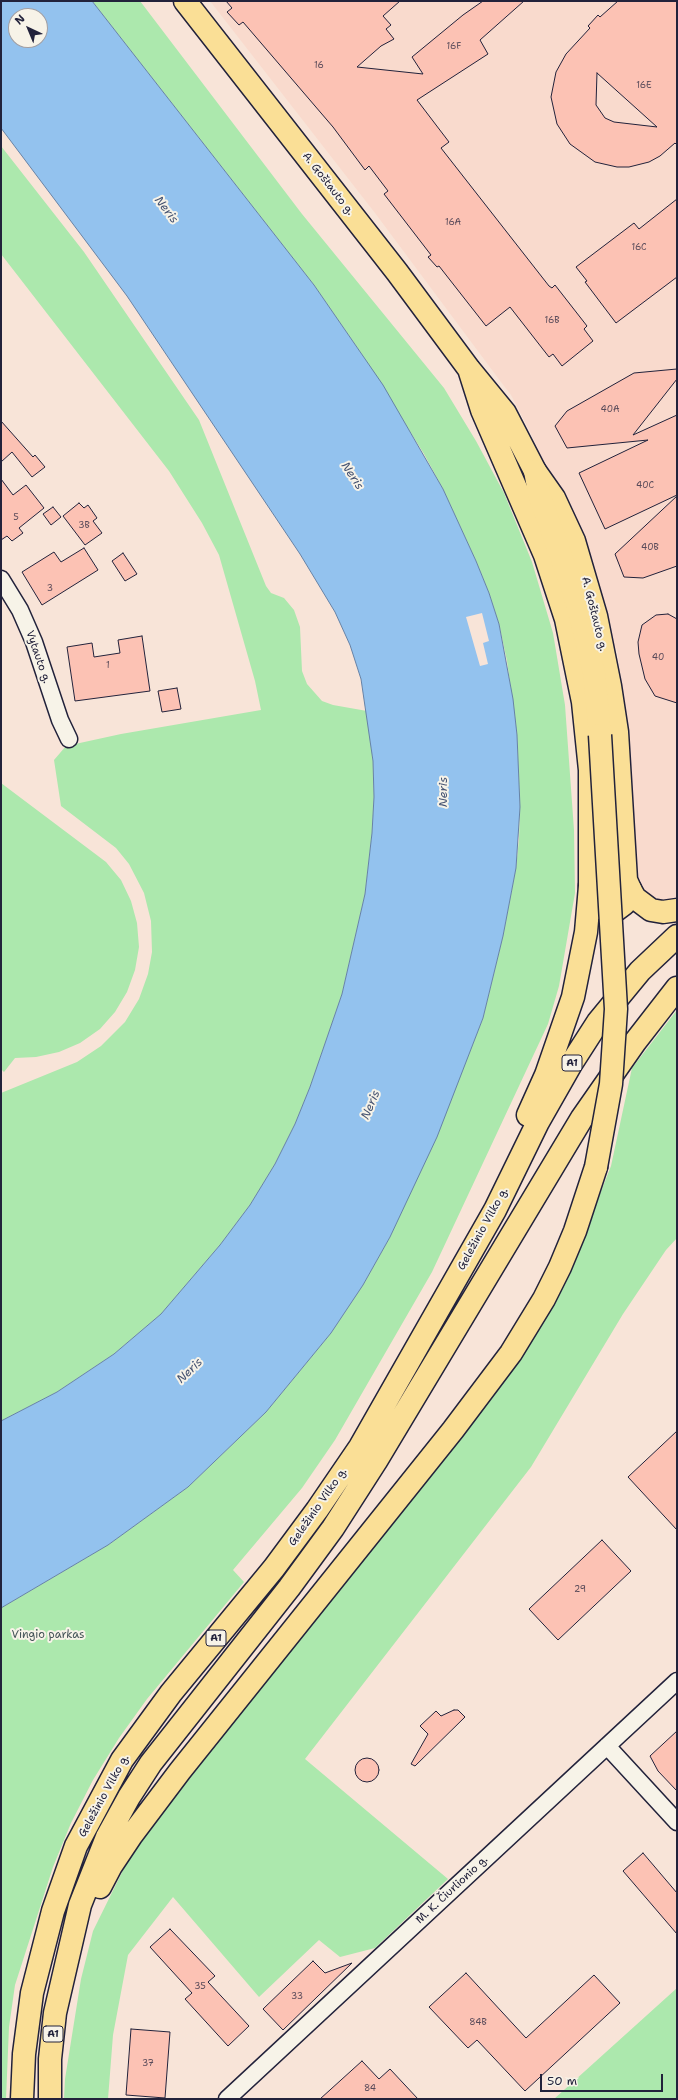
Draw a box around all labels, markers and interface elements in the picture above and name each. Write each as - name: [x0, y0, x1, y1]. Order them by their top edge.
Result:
- north arrow: [8, 8, 48, 48]
- text: N: [12, 11, 28, 28]
- house number: 16F: [447, 42, 461, 52]
- house number: 16: [314, 61, 324, 71]
- house number: 16E: [636, 81, 652, 91]
- street label: A. Goštauto g.: [299, 150, 357, 218]
- water label: Neris: [151, 194, 181, 226]
- house number: 16A: [445, 218, 461, 228]
- house number: 16C: [631, 243, 647, 253]
- house number: 16B: [544, 316, 560, 326]
- house number: 40A: [600, 405, 620, 415]
- water label: Neris: [338, 459, 366, 493]
- house number: 40C: [636, 481, 654, 491]
- house number: 5: [13, 513, 19, 523]
- house number: 3B: [78, 521, 90, 531]
- house number: 40B: [641, 543, 659, 553]
- street label: A. Goštauto g.: [578, 575, 610, 653]
- house number: 3: [47, 584, 53, 594]
- street label: Vytauto g.: [23, 629, 53, 685]
- house number: 40: [652, 653, 664, 663]
- house number: 1: [106, 661, 110, 671]
- water label: Neris: [437, 777, 451, 807]
- road number: A1: [562, 1055, 582, 1071]
- water label: Neris: [358, 1088, 384, 1122]
- street label: Geležinio Vilko g.: [455, 1185, 511, 1273]
- water label: Neris: [174, 1355, 206, 1387]
- street label: Geležinio Vilko g.: [286, 1465, 350, 1549]
- house number: 29: [574, 1585, 586, 1595]
- park label: Vingio parkas: [12, 1628, 84, 1642]
- road number: A1: [206, 1630, 226, 1646]
- street label: Geležinio Vilko g.: [76, 1752, 132, 1840]
- street label: M. K. Čiurlionio g.: [413, 1853, 491, 1927]
- house number: 35: [194, 1982, 206, 1992]
- house number: 33: [291, 1992, 303, 2002]
- house number: 84B: [469, 2018, 487, 2028]
- road number: A1: [43, 2026, 63, 2042]
- house number: 37: [142, 2059, 154, 2069]
- scale bar: [542, 2066, 665, 2092]
- text: 50 m: [547, 2073, 577, 2089]
- house number: 84: [364, 2084, 376, 2094]

